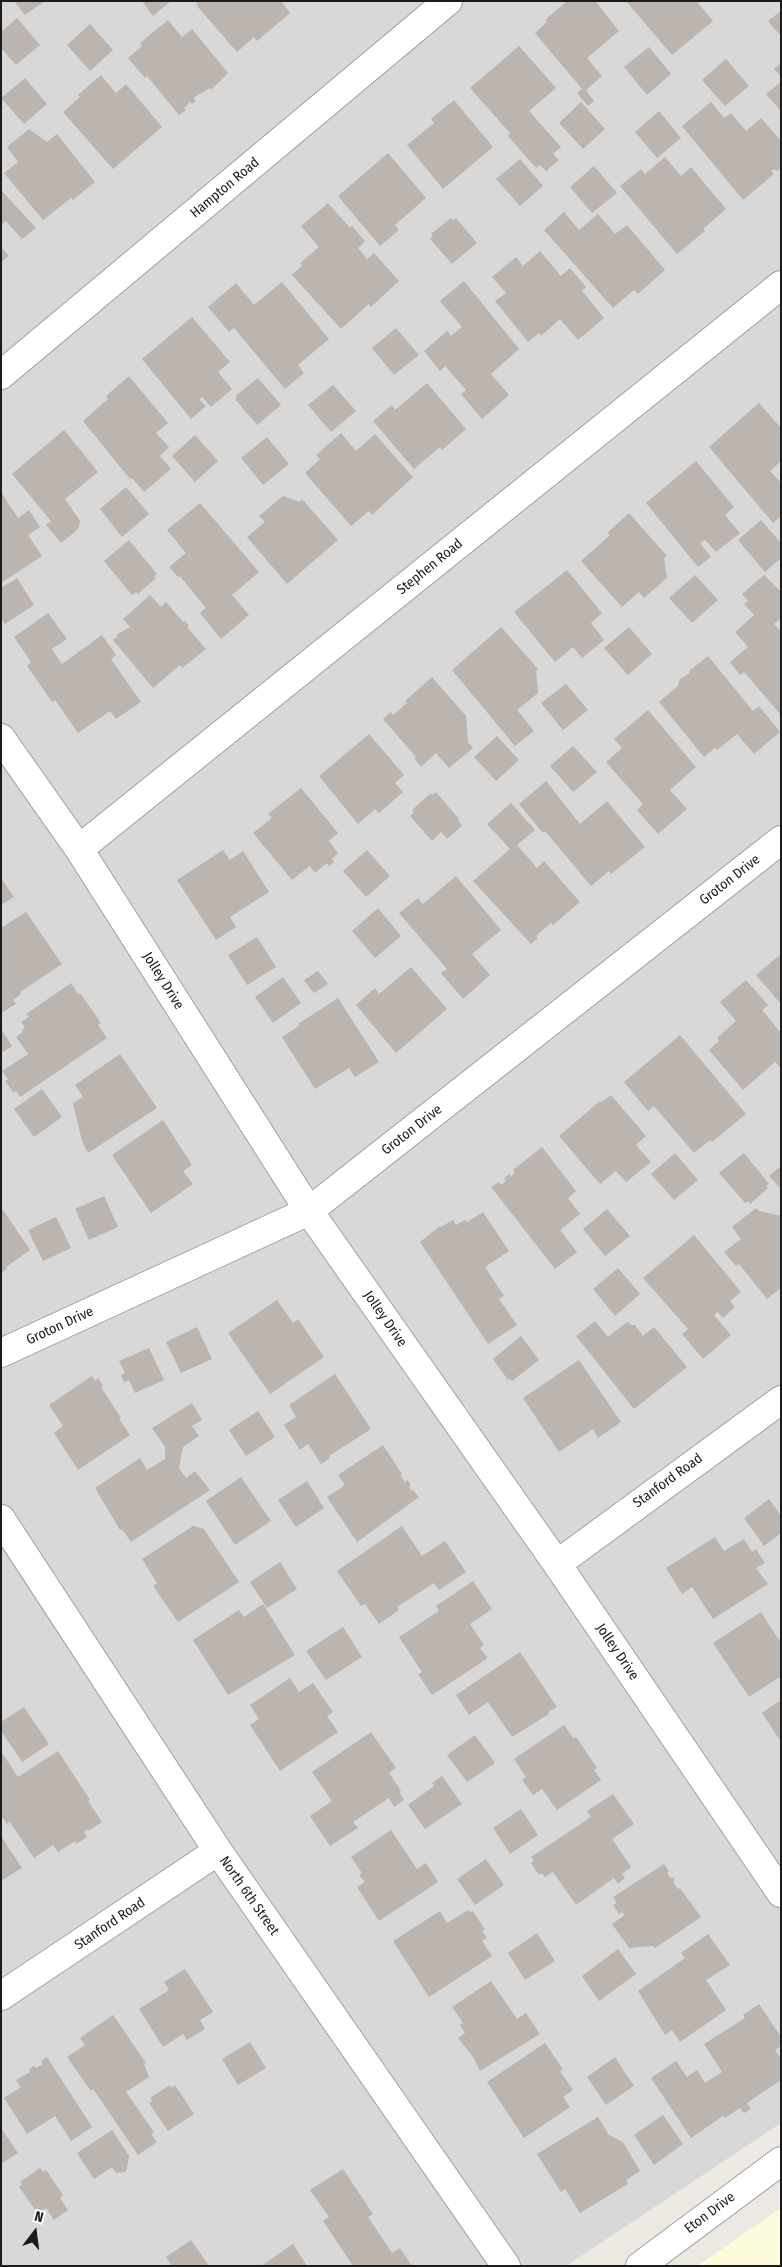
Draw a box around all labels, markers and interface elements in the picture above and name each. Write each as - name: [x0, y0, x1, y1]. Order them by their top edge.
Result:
- street label: Hampton Road: [187, 154, 263, 222]
- street label: Stephen Road: [394, 535, 466, 599]
- street label: Groton Drive: [696, 851, 764, 909]
- street label: Jolley Drive: [139, 949, 187, 1013]
- street label: Groton Drive: [378, 1101, 446, 1159]
- street label: Jolley Drive: [360, 1288, 410, 1350]
- street label: Groton Drive: [24, 1303, 96, 1349]
- street label: Stanford Road: [630, 1450, 706, 1512]
- street label: Jolley Drive: [592, 1621, 642, 1683]
- street label: North 6th Street: [216, 1853, 282, 1939]
- street label: Stanford Road: [72, 1894, 148, 1954]
- street label: Eton Drive: [682, 2189, 738, 2237]
- north arrow: [10, 2207, 60, 2257]
- text: N: [33, 2208, 45, 2226]

